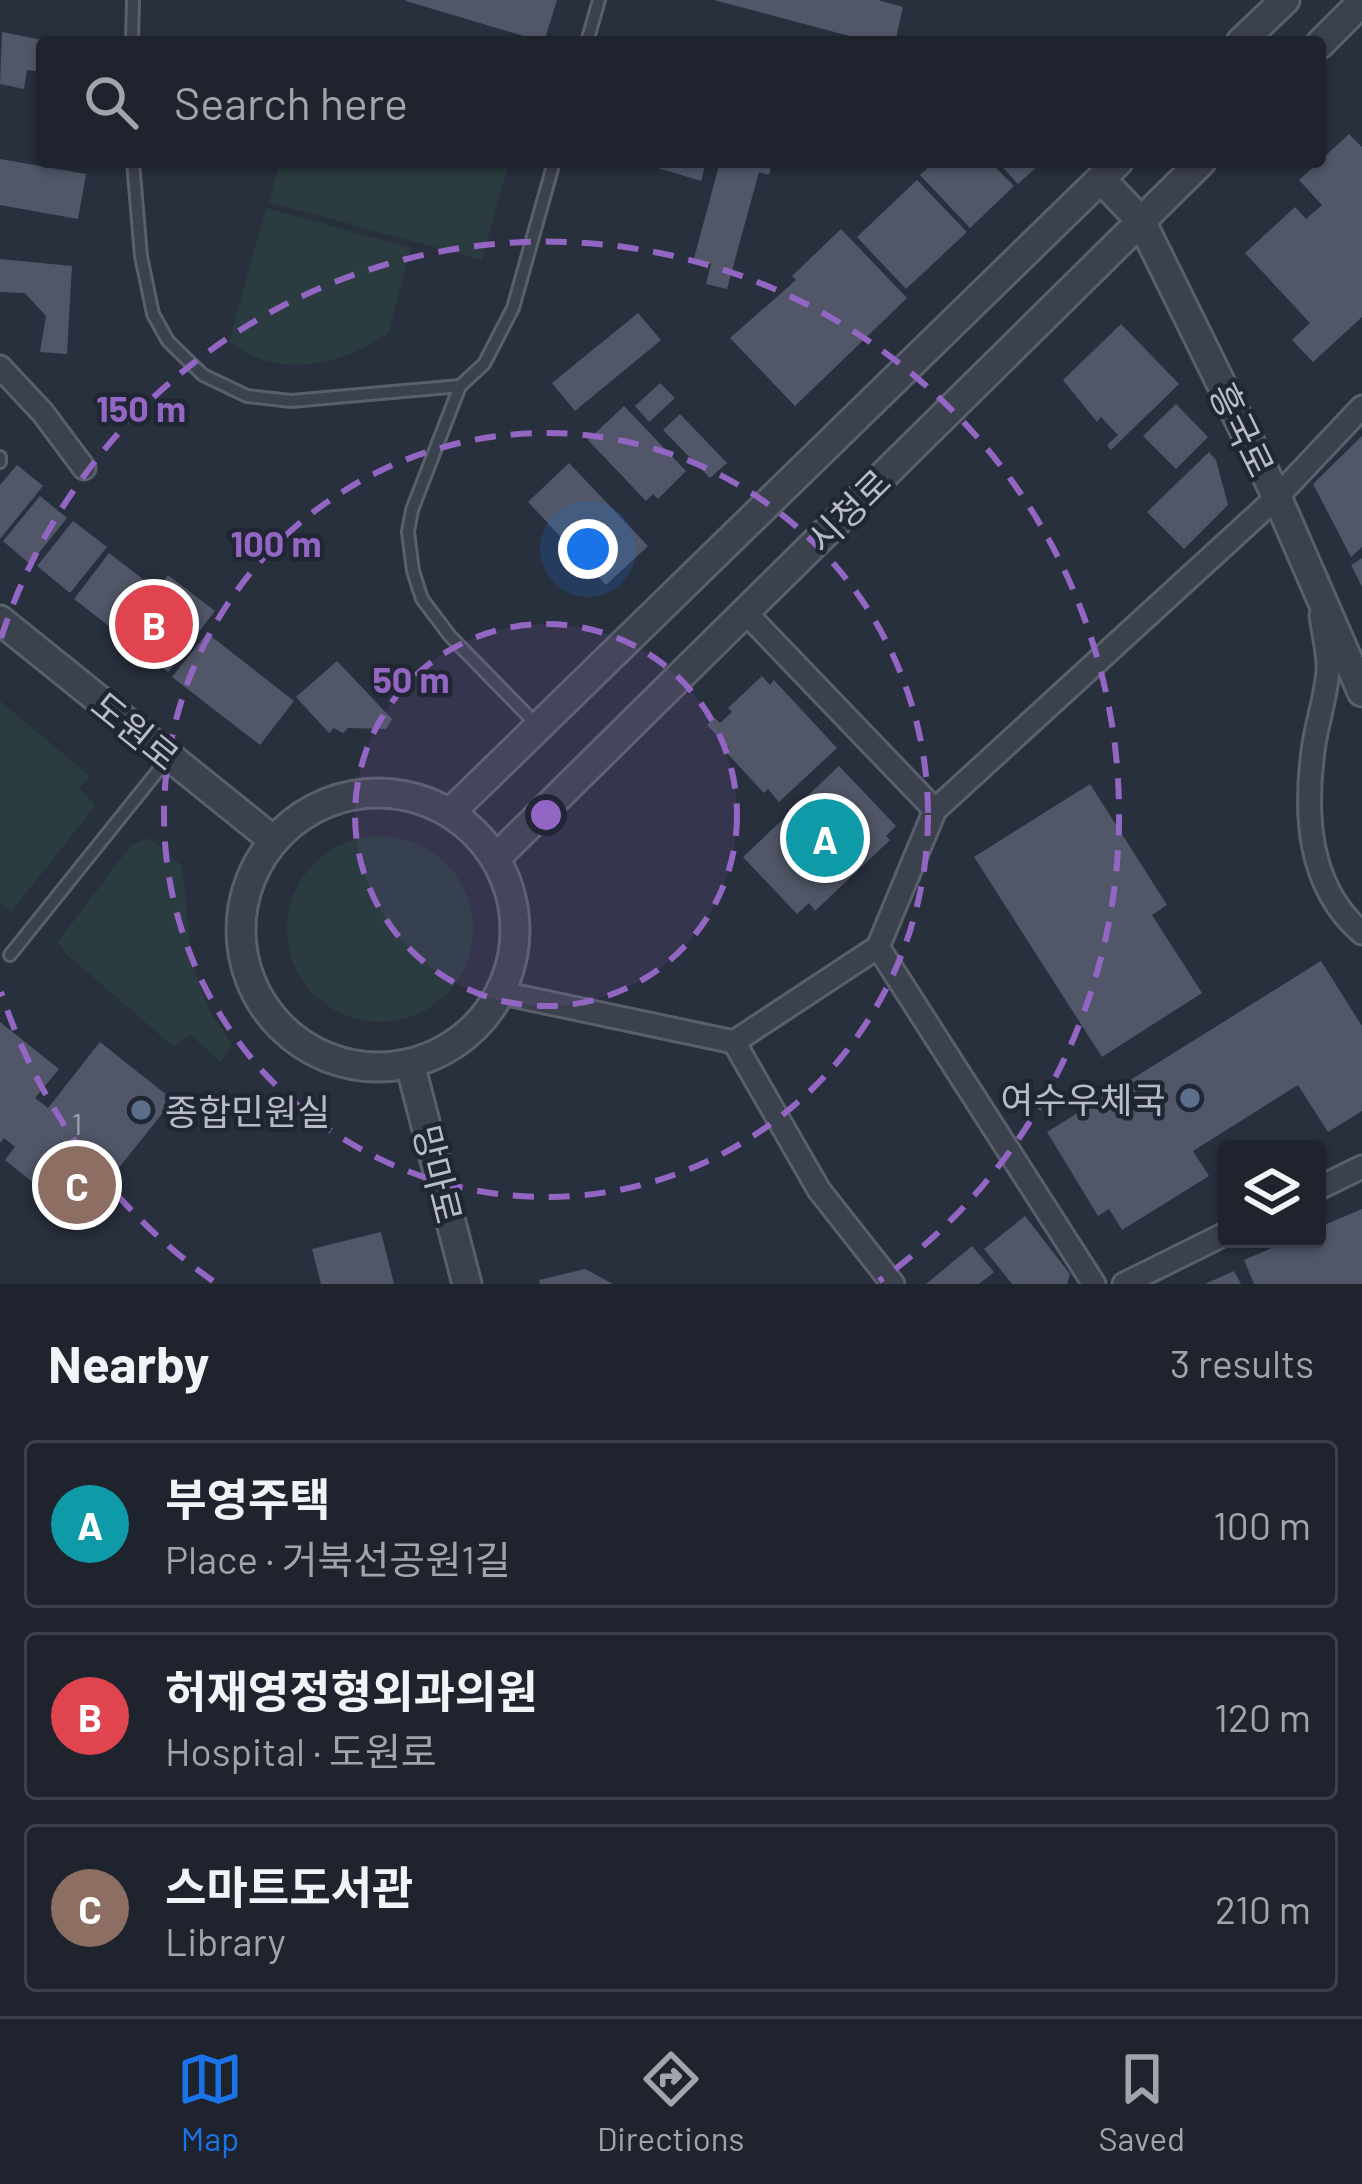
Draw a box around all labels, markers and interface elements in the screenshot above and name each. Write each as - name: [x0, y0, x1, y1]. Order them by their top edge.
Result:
- search box: [36, 36, 1326, 168]
- icon: search: [78, 69, 144, 135]
- text: Search here: [174, 75, 408, 129]
- street label: 흥국로: [1202, 375, 1284, 483]
- text: 150 m: [96, 386, 186, 429]
- street label: 시청로: [798, 460, 898, 560]
- your location: [558, 519, 618, 579]
- text: 100 m: [230, 521, 322, 564]
- pin: B: [115, 579, 193, 669]
- text: 50 m: [372, 657, 450, 700]
- street label: 도원로: [84, 682, 188, 778]
- pin: A: [786, 793, 864, 883]
- centre of rings: [525, 794, 567, 836]
- place label: 여수우체국: [1000, 1077, 1166, 1120]
- marker: 여수우체국: [1177, 1085, 1203, 1111]
- place label: 종합민원실: [165, 1089, 331, 1132]
- marker: 종합민원실: [128, 1097, 154, 1123]
- house number: 1: [72, 1105, 82, 1141]
- street label: 망마로: [406, 1121, 472, 1227]
- pin: C: [38, 1140, 116, 1230]
- map controls: [1218, 1140, 1326, 1248]
- button: layers: [1218, 1140, 1326, 1248]
- text: Nearby: [48, 1332, 209, 1393]
- text: 3 results: [1170, 1339, 1314, 1386]
- text: 부영주택: [165, 1471, 331, 1525]
- text: A: [77, 1501, 103, 1548]
- text: 100 m: [1213, 1501, 1311, 1548]
- text: Place · 거북선공원1길: [165, 1535, 511, 1582]
- text: 허재영정형외과의원: [165, 1663, 538, 1717]
- text: B: [78, 1693, 102, 1740]
- text: 120 m: [1214, 1693, 1311, 1740]
- text: Hospital · 도원로: [165, 1727, 437, 1774]
- text: 스마트도서관: [165, 1859, 413, 1913]
- text: C: [78, 1885, 102, 1932]
- text: 210 m: [1215, 1885, 1311, 1932]
- text: Library: [165, 1917, 286, 1964]
- tab: Map: [177, 2046, 243, 2158]
- tab: Directions: [597, 2046, 744, 2158]
- tab: Saved: [1098, 2046, 1185, 2158]

